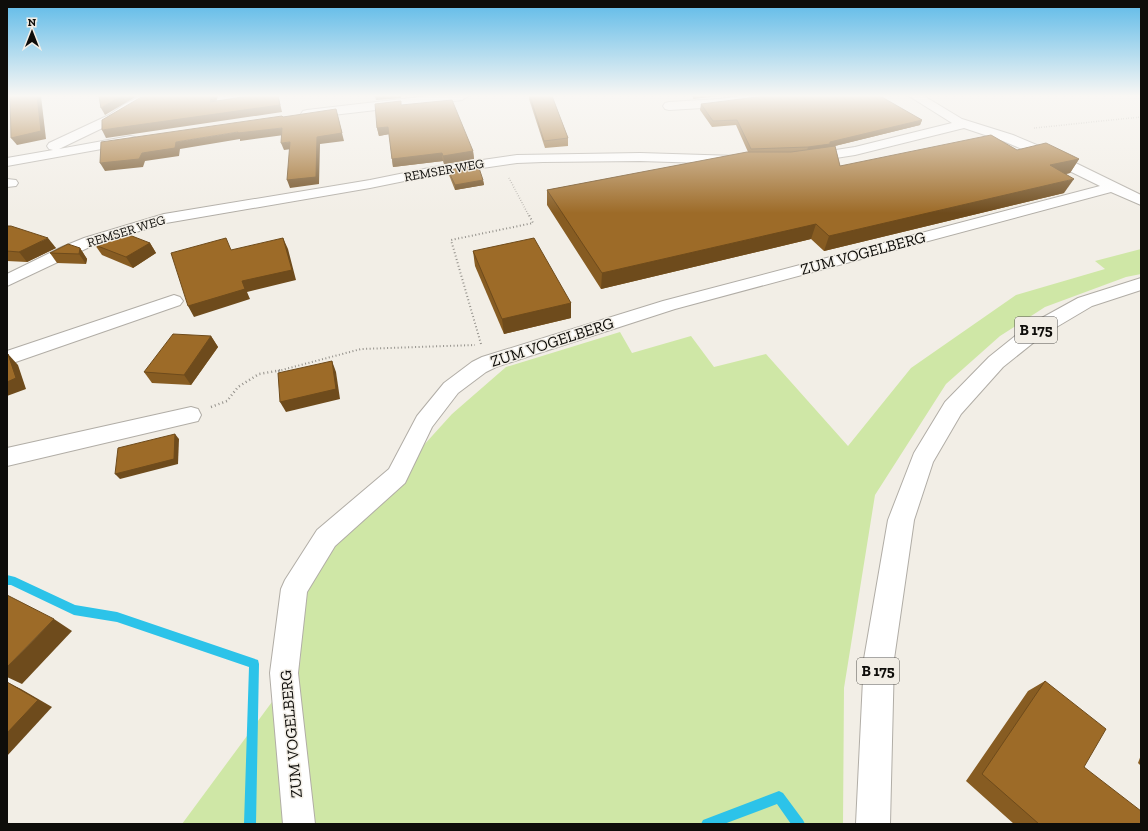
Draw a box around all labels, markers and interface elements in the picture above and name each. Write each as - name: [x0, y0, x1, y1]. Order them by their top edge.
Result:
- north arrow: [12, 12, 52, 52]
- text: N: [28, 16, 37, 29]
- street label: REMSER WEG: [403, 156, 485, 184]
- street label: REMSER WEG: [85, 212, 167, 250]
- street label: ZUM VOGELBERG: [798, 227, 928, 279]
- street label: ZUM VOGELBERG: [488, 313, 616, 371]
- road number: B 175: [1015, 317, 1057, 343]
- road number: B 175: [857, 658, 899, 684]
- street label: ZUM VOGELBERG: [276, 669, 306, 799]

